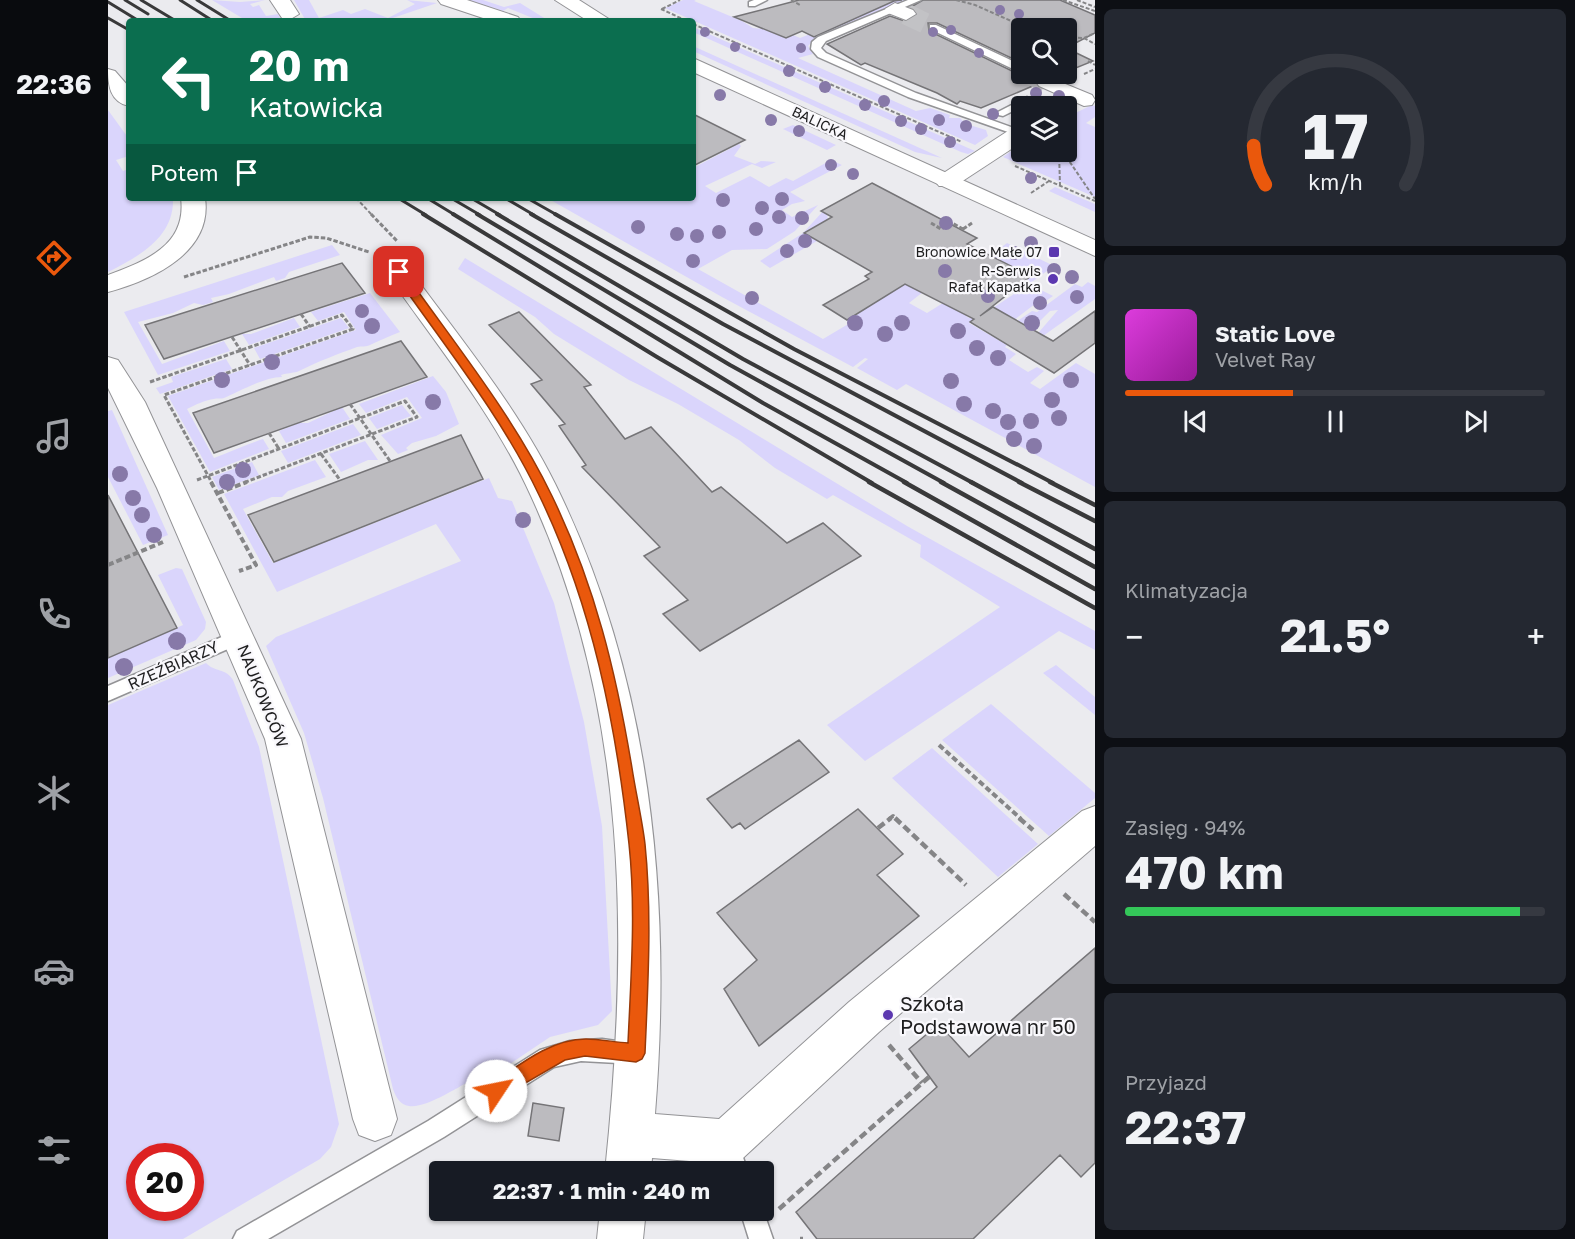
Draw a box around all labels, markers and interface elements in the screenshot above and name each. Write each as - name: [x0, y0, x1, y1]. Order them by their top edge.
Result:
- map controls: [1011, 18, 1077, 162]
- button: search: [1011, 18, 1077, 84]
- text: 20 m: [249, 40, 349, 90]
- icon: left: [150, 42, 228, 120]
- text: 22:36: [16, 68, 92, 100]
- text: Katowicka: [249, 91, 383, 123]
- button: layers: [1011, 96, 1077, 162]
- text: 17: [1302, 98, 1368, 173]
- street label: BALICKA: [790, 102, 851, 143]
- icon: arrive: [230, 156, 263, 189]
- text: Potem: [150, 159, 218, 186]
- text: km/h: [1308, 169, 1362, 195]
- icon: directions: [33, 237, 75, 279]
- place label: Bronowice Małe 07: [915, 243, 1042, 260]
- marker: Bronowice Małe 07: [1047, 245, 1061, 259]
- pin: [373, 246, 424, 297]
- icon: arrive: [382, 255, 415, 288]
- place label: R-Serwis Rafał Kapałka: [948, 262, 1041, 295]
- marker: R-Serwis Rafał Kapałka: [1046, 272, 1060, 286]
- text: Static Love: [1215, 320, 1335, 347]
- text: Velvet Ray: [1215, 347, 1316, 371]
- icon: previous: [1179, 405, 1212, 438]
- icon: pause: [1319, 405, 1352, 438]
- icon: next: [1459, 405, 1492, 438]
- icon: music: [33, 415, 75, 457]
- text: Klimatyzacja: [1125, 578, 1248, 602]
- icon: phone: [33, 593, 75, 635]
- text: 21.5°: [1280, 608, 1390, 662]
- text: −: [1125, 617, 1143, 656]
- text: +: [1527, 617, 1545, 656]
- street label: RZEŹBIARZY: [125, 636, 222, 694]
- street label: NAUKOWCÓW: [233, 641, 293, 751]
- icon: climate: [33, 772, 75, 814]
- text: Zasięg · 94%: [1125, 815, 1245, 839]
- text: 470 km: [1125, 845, 1284, 899]
- icon: car: [33, 950, 75, 992]
- place label: Szkoła Podstawowa nr 50: [900, 991, 1076, 1038]
- marker: Szkoła Podstawowa nr 50: [881, 1008, 895, 1022]
- position arrow: [464, 1059, 528, 1123]
- text: Przyjazd: [1125, 1070, 1207, 1094]
- text: 22:37: [1125, 1100, 1246, 1154]
- icon: filters: [33, 1129, 75, 1171]
- speed limit sign: 20: [126, 1143, 204, 1221]
- text: 22:37 · 1 min · 240 m: [493, 1177, 710, 1204]

